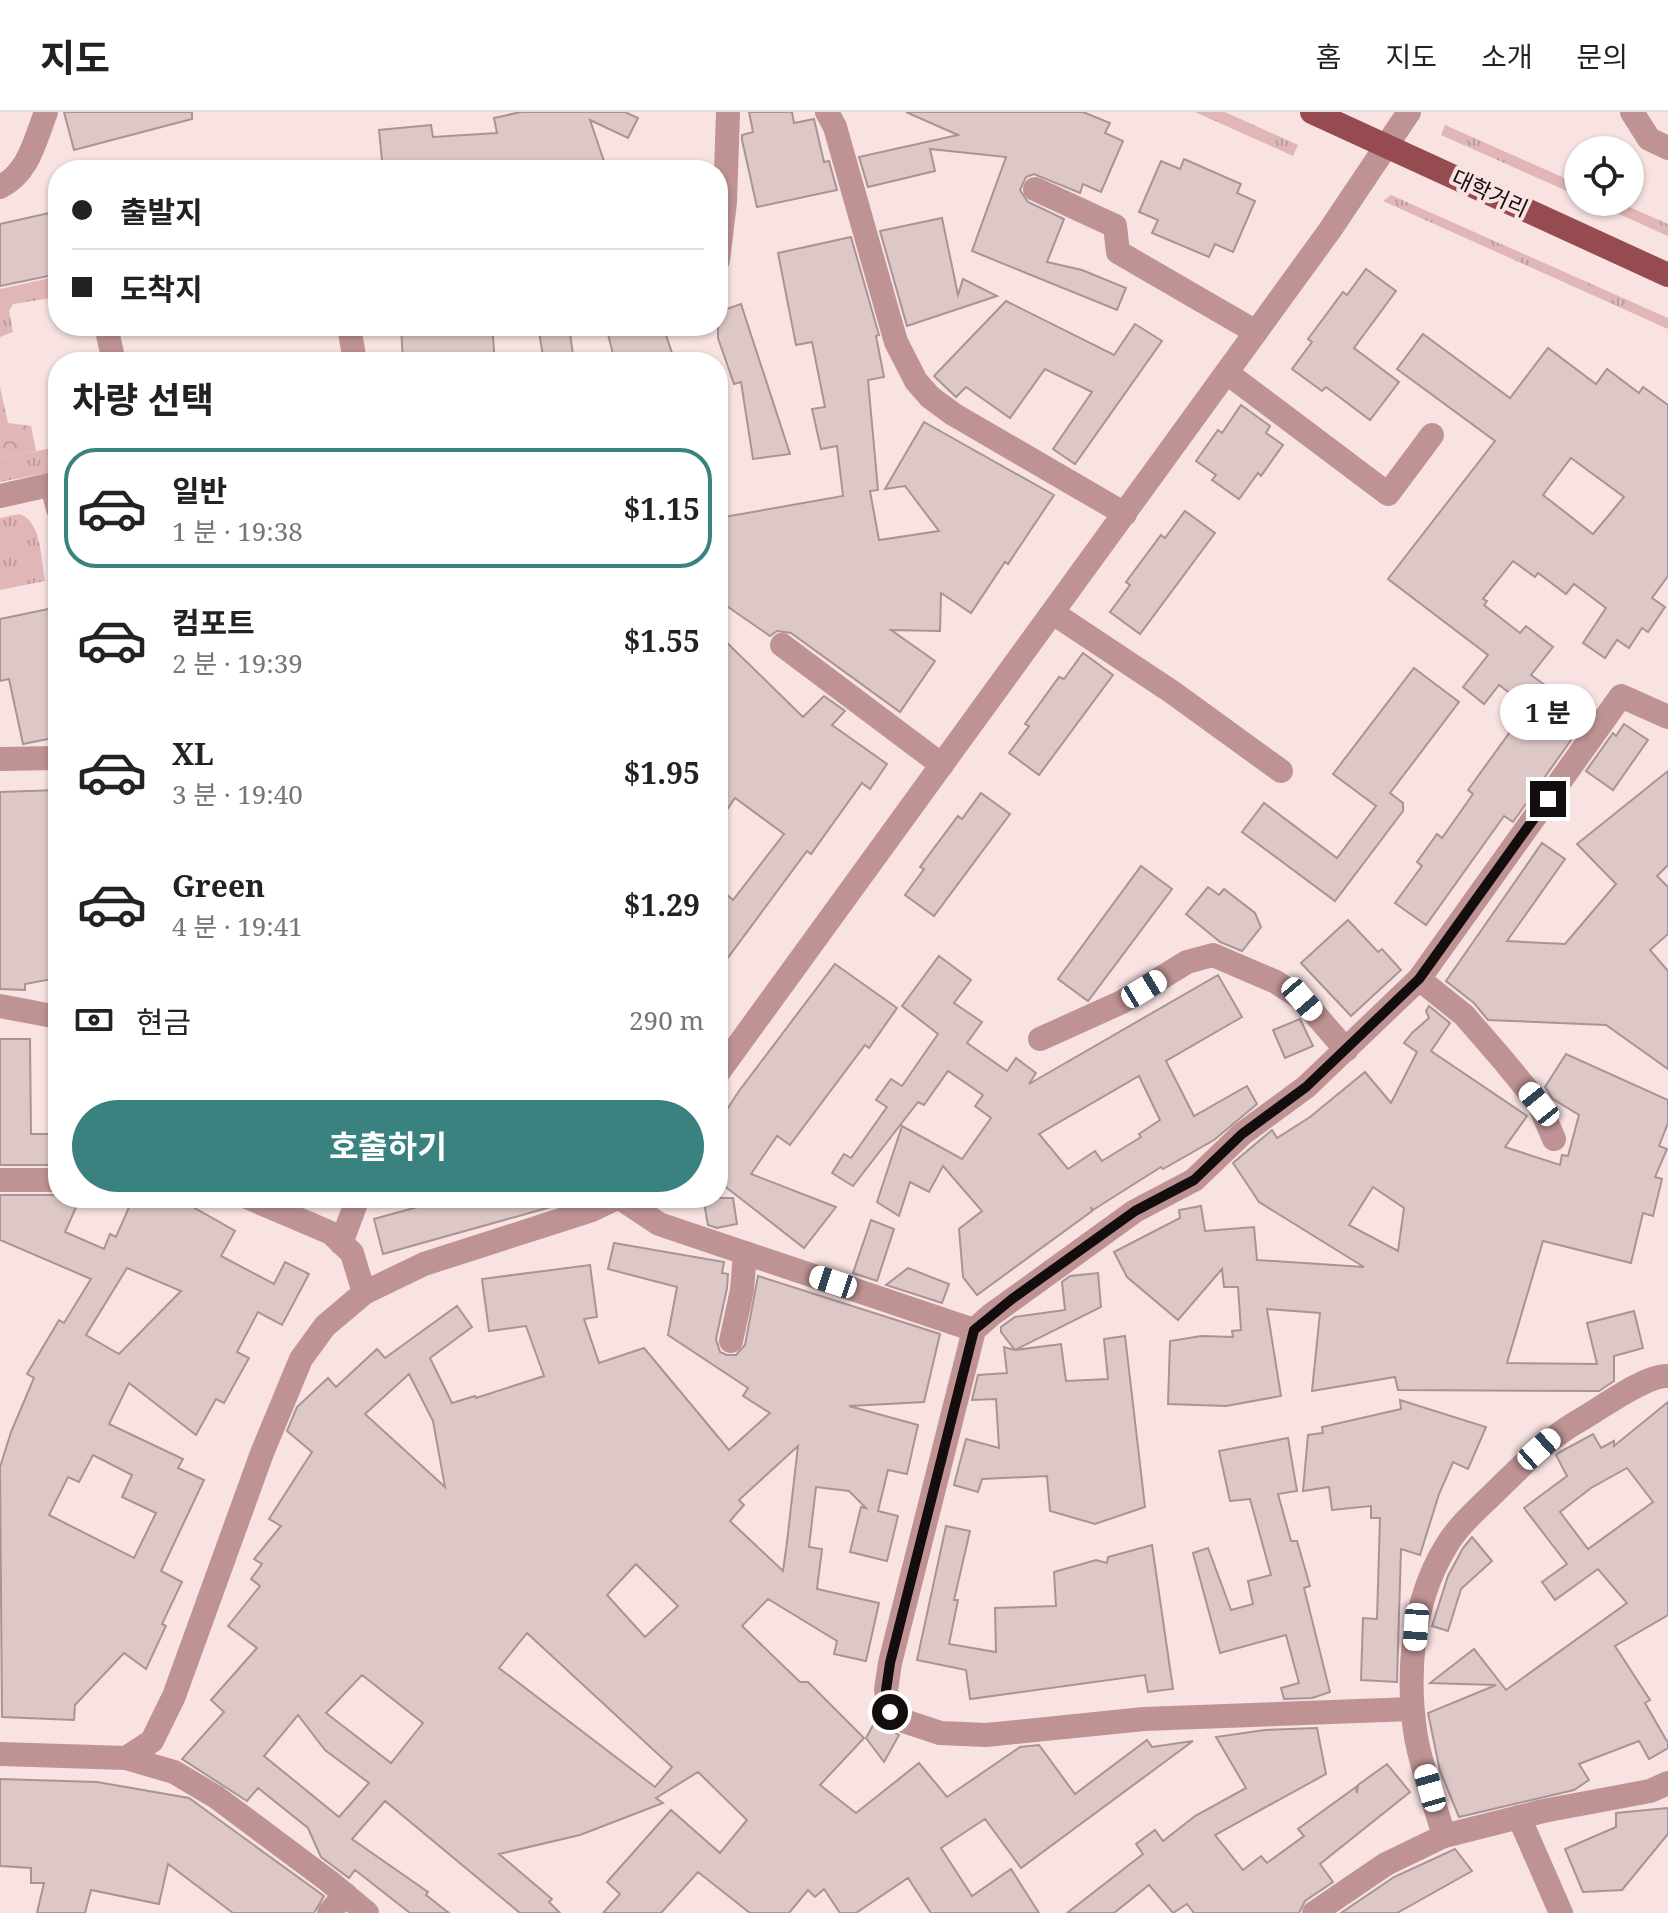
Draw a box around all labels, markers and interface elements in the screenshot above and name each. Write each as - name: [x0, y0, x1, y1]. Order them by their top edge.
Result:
- text: 지도: [40, 31, 110, 83]
- text: 홈: [1316, 37, 1341, 75]
- text: 지도: [1385, 37, 1437, 75]
- text: 소개: [1481, 37, 1532, 75]
- text: 문의: [1576, 37, 1628, 75]
- map controls: [1564, 136, 1644, 216]
- button: locate: [1564, 136, 1644, 216]
- street label: 대학거리: [1447, 161, 1533, 223]
- text: 출발지: [120, 191, 203, 232]
- text: 도착지: [120, 268, 203, 309]
- text: 차량 선택: [72, 375, 214, 424]
- text: 일반: [172, 470, 227, 511]
- icon: car: [76, 472, 148, 544]
- text: $1.15: [623, 488, 700, 529]
- text: 1 분 · 19:38: [172, 513, 303, 549]
- text: 컴포트: [172, 602, 255, 643]
- icon: car: [76, 604, 148, 676]
- text: $1.55: [623, 620, 700, 661]
- text: 2 분 · 19:39: [172, 645, 303, 681]
- callout: 1 분: [1500, 683, 1596, 739]
- text: 1 분: [1525, 694, 1571, 730]
- text: XL: [172, 733, 214, 774]
- icon: car: [76, 736, 148, 808]
- text: $1.95: [623, 752, 700, 793]
- text: 3 분 · 19:40: [172, 776, 303, 812]
- route end: [1530, 781, 1566, 817]
- text: Green: [172, 865, 265, 906]
- icon: car: [76, 868, 148, 940]
- text: $1.29: [623, 884, 700, 925]
- text: 4 분 · 19:41: [172, 908, 303, 944]
- car: [1117, 966, 1171, 1012]
- car: [1277, 973, 1327, 1025]
- icon: cash: [72, 998, 116, 1042]
- text: 현금: [136, 1001, 191, 1042]
- text: 290 m: [629, 1002, 704, 1038]
- car: [1515, 1078, 1563, 1130]
- button: 호출하기: [72, 1100, 704, 1192]
- car: [806, 1263, 860, 1301]
- car: [1513, 1424, 1565, 1474]
- car: [1402, 1602, 1430, 1652]
- route start: [872, 1694, 908, 1730]
- car: [1412, 1762, 1448, 1814]

